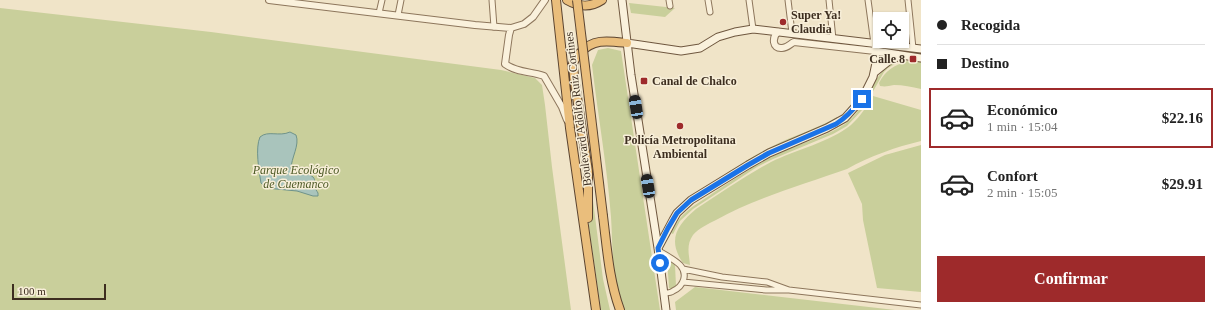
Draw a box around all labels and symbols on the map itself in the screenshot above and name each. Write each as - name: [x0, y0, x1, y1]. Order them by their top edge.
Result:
- place label: Super Ya! Claudia: [791, 8, 841, 36]
- marker: Super Ya! Claudia: [778, 17, 788, 27]
- street label: Boulevard Adolfo Ruiz Cortines: [562, 31, 594, 187]
- place label: Calle 8: [869, 52, 905, 66]
- marker: Calle 8: [908, 54, 918, 64]
- place label: Canal de Chalco: [652, 74, 737, 88]
- marker: Canal de Chalco: [639, 76, 649, 86]
- route end: [853, 90, 871, 108]
- car: [628, 94, 644, 120]
- marker: Policía Metropolitana Ambiental: [675, 121, 685, 131]
- place label: Policía Metropolitana Ambiental: [624, 133, 736, 161]
- park label: Parque Ecológico de Cuemanco: [252, 163, 339, 191]
- car: [640, 173, 656, 199]
- route start: [651, 254, 669, 272]
- scale bar: [12, 282, 106, 301]

